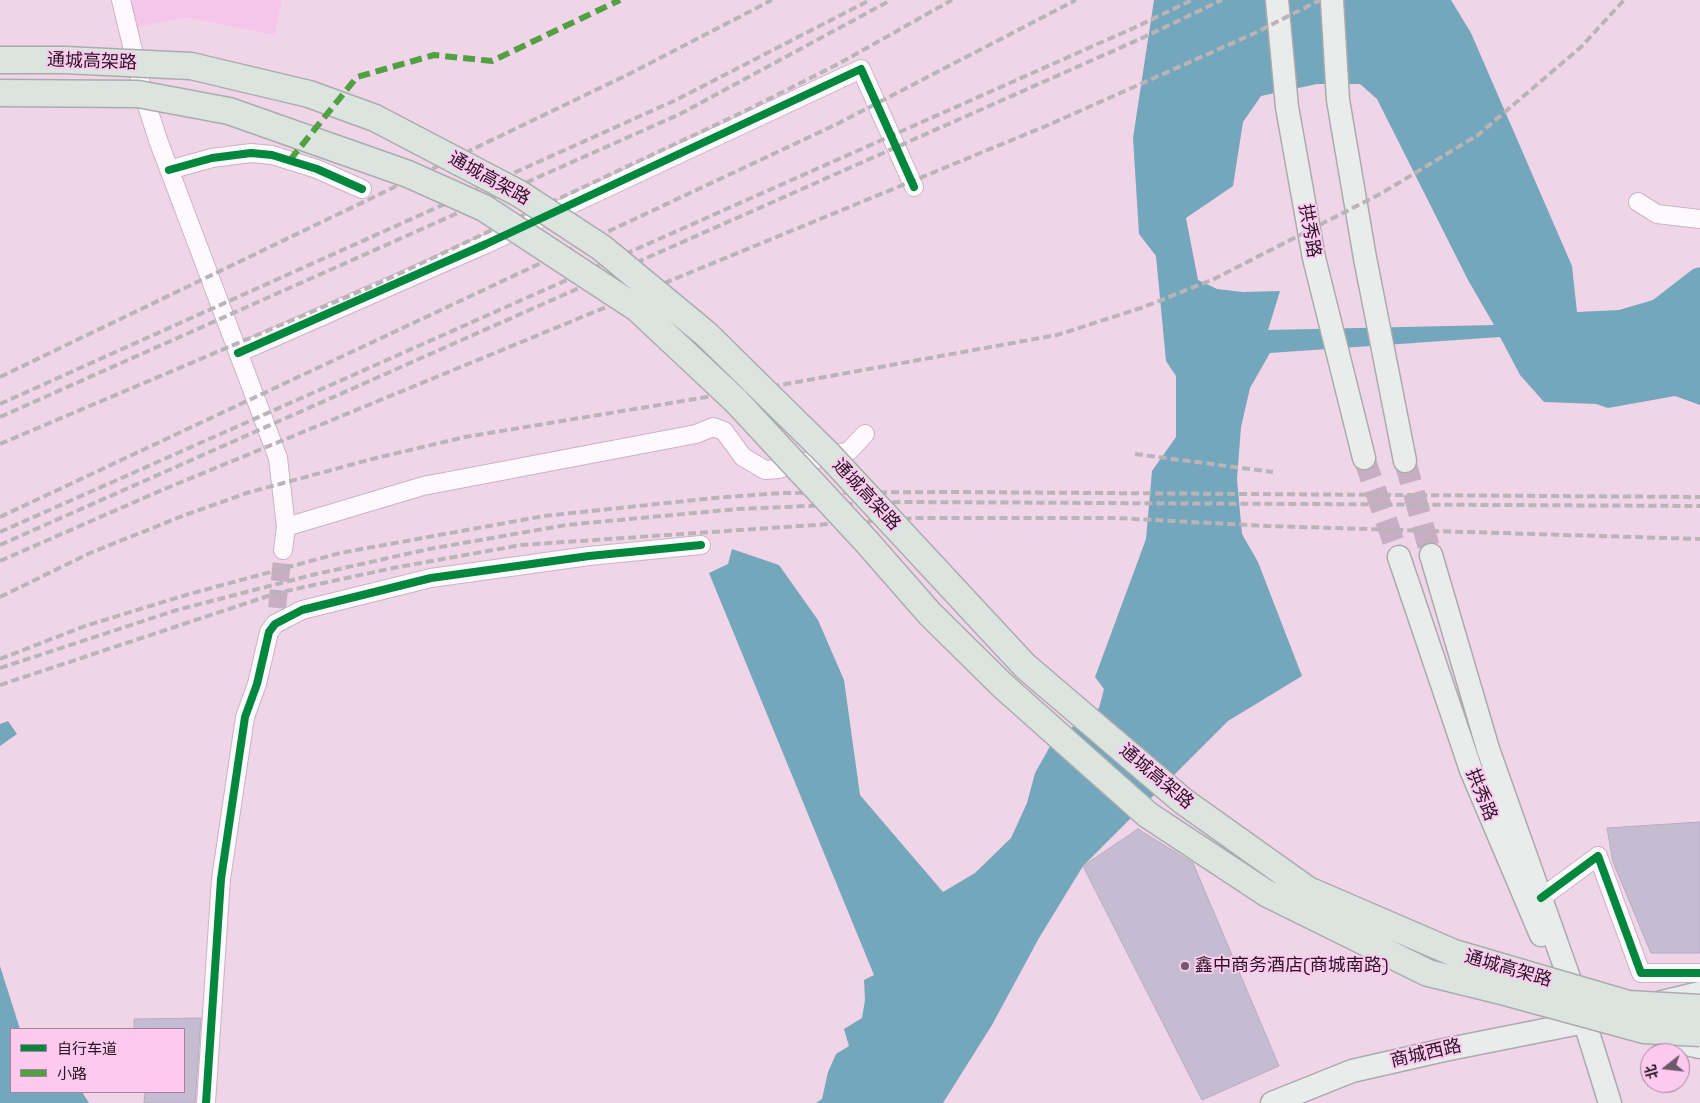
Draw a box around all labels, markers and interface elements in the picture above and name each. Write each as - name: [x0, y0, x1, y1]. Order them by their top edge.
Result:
- street label: 通城高架路: [47, 50, 137, 74]
- street label: 通城高架路: [444, 148, 534, 210]
- street label: 拱秀路: [1294, 203, 1324, 259]
- street label: 通城高架路: [827, 455, 905, 535]
- street label: 通城高架路: [1115, 740, 1197, 814]
- street label: 拱秀路: [1461, 766, 1501, 824]
- street label: 通城高架路: [1462, 946, 1554, 992]
- place label: 鑫中商务酒店(商城南路): [1195, 955, 1389, 977]
- marker: 鑫中商务酒店(商城南路): [1179, 960, 1191, 972]
- legend: [10, 1028, 185, 1093]
- street label: 商城西路: [1388, 1035, 1464, 1073]
- text: 自行车道: [57, 1039, 117, 1058]
- north arrow: [1640, 1043, 1690, 1093]
- text: 北: [1641, 1063, 1662, 1081]
- text: 小路: [57, 1064, 87, 1083]

